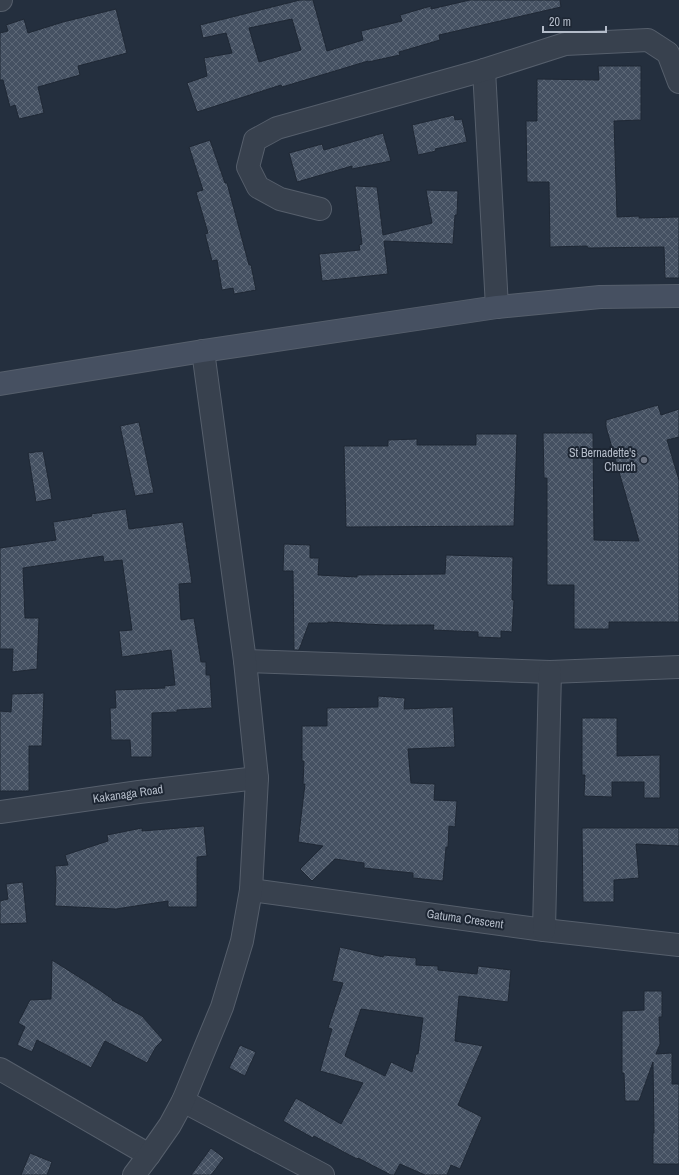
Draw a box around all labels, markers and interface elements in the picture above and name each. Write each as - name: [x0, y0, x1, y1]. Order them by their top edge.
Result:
- scale bar: [543, 8, 606, 34]
- text: 20 m: [549, 14, 571, 30]
- place label: St Bernadette's Church: [569, 445, 636, 475]
- marker: St Bernadette's Church: [639, 455, 649, 465]
- street label: Kakanaga Road: [92, 781, 164, 807]
- street label: Gatuma Crescent: [426, 906, 505, 932]

